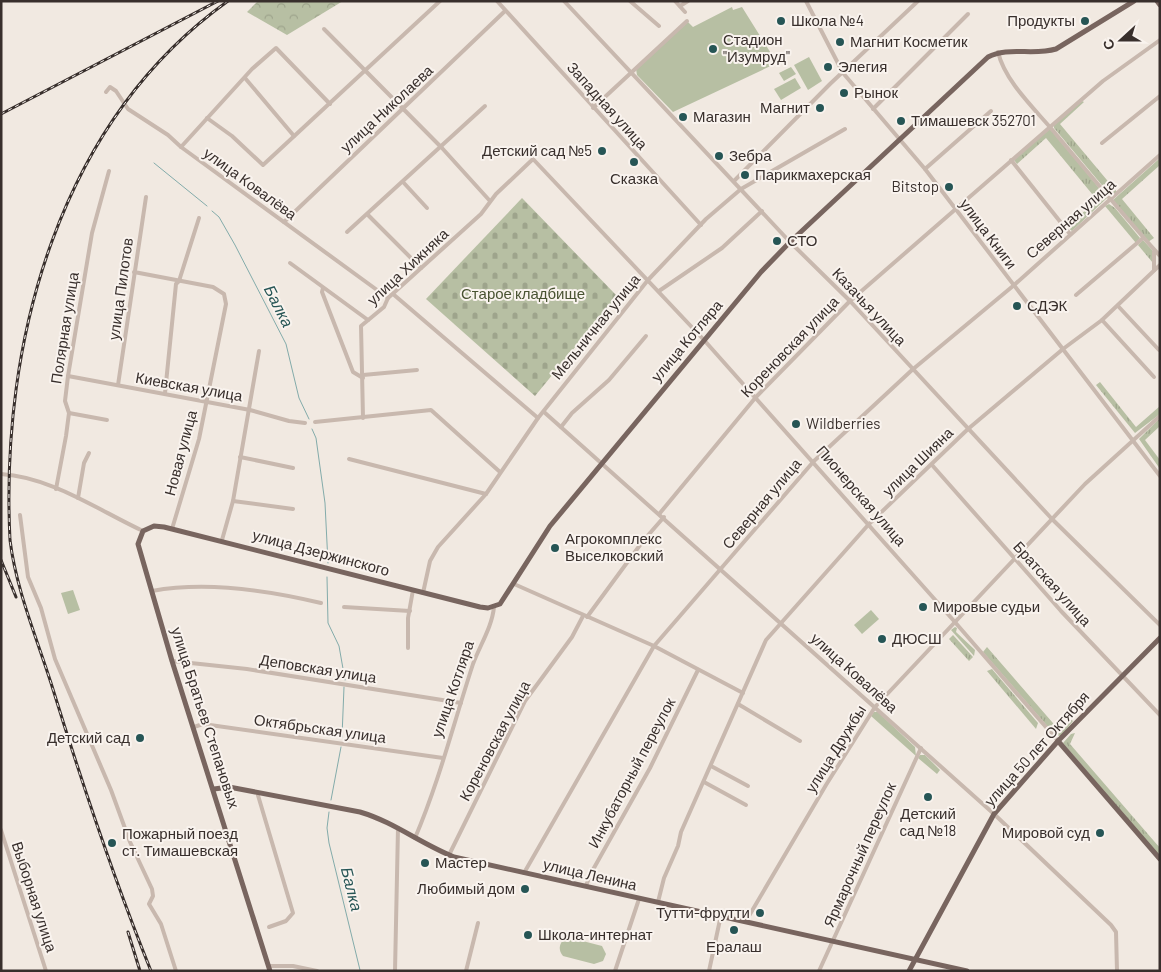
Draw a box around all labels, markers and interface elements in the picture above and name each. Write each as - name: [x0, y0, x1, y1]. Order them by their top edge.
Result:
- place label: Школа №4: [791, 11, 864, 29]
- place label: Продукты: [1007, 11, 1075, 29]
- marker: Школа №4: [775, 15, 787, 27]
- marker: Продукты: [1079, 15, 1091, 27]
- north arrow: [1096, 15, 1146, 65]
- place label: Стадион "Изумруд": [723, 30, 790, 65]
- place label: Магнит Косметик: [850, 32, 968, 50]
- marker: Магнит Косметик: [834, 36, 846, 48]
- text: С: [1099, 37, 1118, 53]
- marker: Стадион "Изумруд": [707, 43, 719, 55]
- place label: Элегия: [838, 57, 887, 75]
- street label: Западная улица: [564, 58, 652, 153]
- street label: улица Николаева: [336, 60, 437, 156]
- marker: Элегия: [822, 61, 834, 73]
- place label: Рынок: [854, 83, 898, 101]
- marker: Рынок: [838, 87, 850, 99]
- place label: Магнит: [760, 98, 810, 116]
- marker: Магнит: [814, 102, 826, 114]
- place label: Магазин: [693, 107, 751, 125]
- marker: Магазин: [677, 111, 689, 123]
- place label: Тимашевск 352701: [911, 111, 1036, 129]
- marker: Тимашевск 352701: [895, 115, 907, 127]
- place label: Детский сад №5: [482, 141, 592, 159]
- street label: улица Ковалёва: [201, 143, 301, 223]
- marker: Детский сад №5: [596, 145, 608, 157]
- place label: Зебра: [729, 146, 772, 164]
- marker: Зебра: [713, 150, 725, 162]
- marker: Сказка: [628, 156, 640, 168]
- place label: Парикмахерская: [755, 165, 871, 183]
- place label: Сказка: [610, 169, 659, 187]
- marker: Парикмахерская: [739, 169, 751, 181]
- street label: Северная улица: [1022, 174, 1119, 262]
- place label: Bitstop: [891, 177, 939, 195]
- marker: Bitstop: [943, 181, 955, 193]
- street label: улица Книги: [956, 195, 1021, 272]
- street label: улица Хижняка: [363, 224, 452, 308]
- place label: СТО: [787, 231, 818, 249]
- marker: СТО: [771, 235, 783, 247]
- street label: улица Пилотов: [104, 236, 136, 341]
- street label: Казачья улица: [829, 264, 911, 349]
- street label: Мельничная улица: [547, 269, 644, 383]
- street label: Полярная улица: [46, 270, 82, 385]
- water label: Балка: [261, 282, 298, 330]
- park label: Старое кладбище: [461, 284, 585, 302]
- street label: Кореновская улица: [737, 292, 843, 401]
- street label: улица Котляра: [647, 295, 726, 385]
- place label: СДЭК: [1027, 296, 1067, 314]
- marker: СДЭК: [1011, 300, 1023, 312]
- street label: Киевская улица: [134, 368, 245, 404]
- street label: Новая улица: [160, 407, 200, 497]
- place label: Wildberries: [806, 414, 881, 432]
- marker: Wildberries: [790, 418, 802, 430]
- street label: улица Шияна: [878, 423, 957, 499]
- street label: Пионерская улица: [813, 441, 911, 550]
- street label: Северная улица: [718, 454, 805, 552]
- street label: улица Дзержинского: [251, 525, 392, 579]
- place label: Агрокомплекс Выселковский: [565, 529, 664, 564]
- street label: Братская улица: [1010, 537, 1096, 630]
- marker: Агрокомплекс Выселковский: [549, 542, 561, 554]
- place label: Мировые судьи: [933, 597, 1040, 615]
- marker: Мировые судьи: [917, 601, 929, 613]
- street label: улица Братьев Степановых: [168, 625, 244, 811]
- street label: улица Ковалёва: [808, 629, 902, 716]
- place label: ДЮСШ: [892, 629, 942, 647]
- marker: ДЮСШ: [876, 633, 888, 645]
- street label: улица Котляра: [427, 637, 477, 739]
- street label: Деповская улица: [259, 650, 378, 686]
- street label: Кореновская улица: [455, 677, 534, 804]
- street label: улица 50 лет Октября: [980, 687, 1093, 809]
- street label: Инкубаторный переулок: [584, 694, 679, 851]
- street label: улица Дружбы: [801, 701, 869, 796]
- street label: Октябрьская улица: [253, 710, 388, 746]
- place label: Детский сад: [47, 728, 130, 746]
- marker: Детский сад: [134, 732, 146, 744]
- street label: Ярмарочный переулок: [819, 779, 899, 930]
- marker: Детский сад №18: [922, 791, 934, 803]
- place label: Детский сад №18: [900, 804, 956, 839]
- place label: Мировой суд: [1002, 823, 1090, 841]
- place label: Пожарный поезд ст. Тимашевская: [122, 824, 238, 859]
- marker: Мировой суд: [1094, 827, 1106, 839]
- marker: Пожарный поезд ст. Тимашевская: [106, 837, 118, 849]
- street label: Выборная улица: [9, 839, 61, 955]
- place label: Мастер: [435, 853, 487, 871]
- street label: улица Ленина: [542, 854, 640, 894]
- marker: Мастер: [419, 857, 431, 869]
- water label: Балка: [338, 865, 367, 913]
- place label: Любимый дом: [417, 879, 515, 897]
- marker: Любимый дом: [519, 883, 531, 895]
- place label: Тутти-фрутти: [656, 903, 750, 921]
- marker: Тутти-фрутти: [754, 907, 766, 919]
- marker: Ералаш: [728, 924, 740, 936]
- place label: Школа-интернат: [538, 925, 653, 943]
- marker: Школа-интернат: [522, 929, 534, 941]
- place label: Ералаш: [706, 937, 762, 955]

